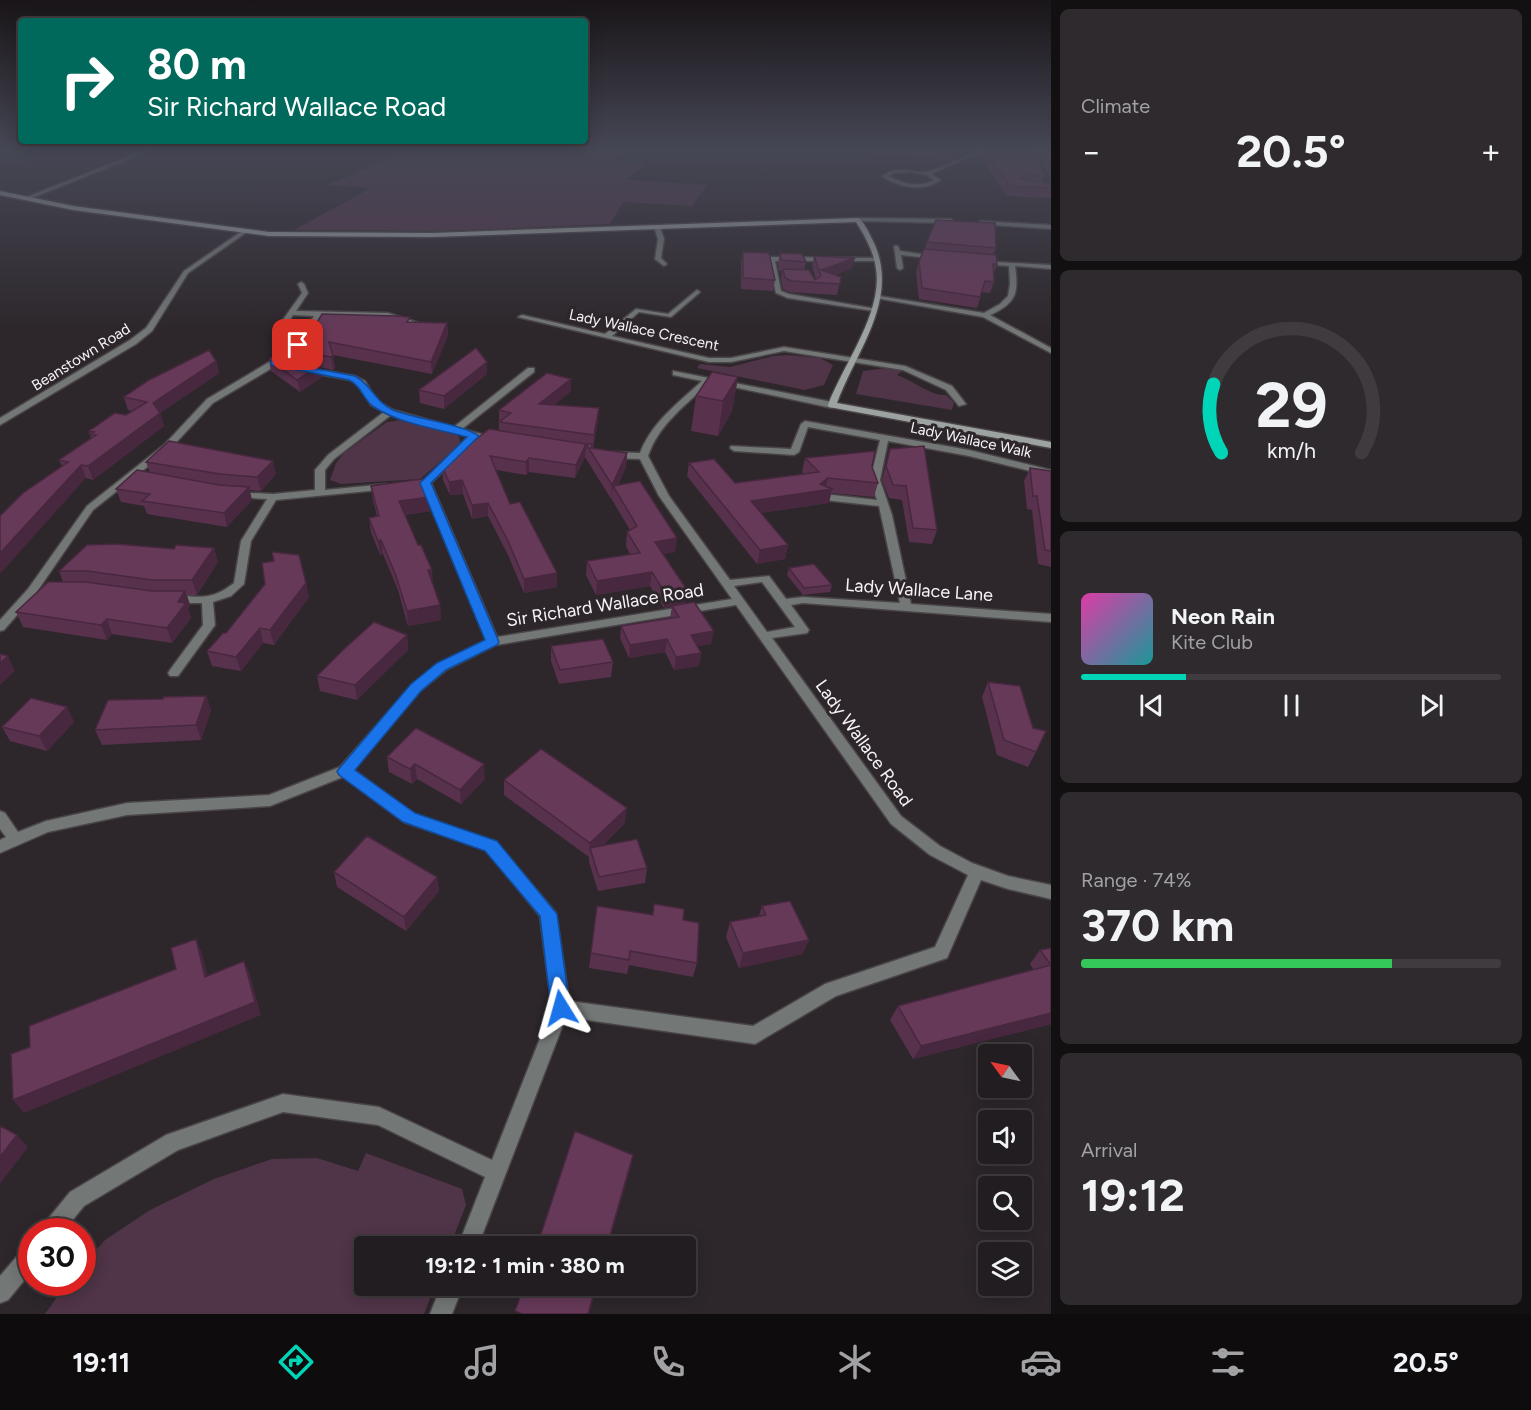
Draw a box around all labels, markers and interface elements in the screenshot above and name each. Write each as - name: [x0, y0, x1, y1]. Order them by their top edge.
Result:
- text: 80 m: [147, 39, 247, 90]
- icon: right: [48, 42, 126, 120]
- text: Sir Richard Wallace Road: [147, 90, 446, 123]
- text: Climate: [1081, 94, 1150, 118]
- text: 20.5°: [1236, 124, 1346, 178]
- text: −: [1081, 132, 1102, 171]
- text: +: [1480, 132, 1501, 171]
- street label: Lady Wallace Crescent: [567, 305, 721, 355]
- street label: Beanstown Road: [28, 319, 134, 395]
- pin: [272, 319, 323, 370]
- icon: arrive: [281, 328, 314, 361]
- text: 29: [1255, 368, 1327, 443]
- street label: Lady Wallace Walk: [909, 418, 1034, 462]
- text: km/h: [1267, 438, 1315, 463]
- street label: Lady Wallace Lane: [844, 574, 994, 606]
- street label: Sir Richard Wallace Road: [505, 579, 705, 631]
- text: Neon Rain: [1171, 603, 1275, 630]
- text: Kite Club: [1171, 630, 1253, 654]
- street label: Lady Wallace Road: [811, 675, 917, 811]
- icon: previous: [1135, 689, 1168, 722]
- icon: pause: [1275, 689, 1308, 722]
- icon: next: [1415, 689, 1448, 722]
- text: Range · 74%: [1081, 868, 1191, 892]
- text: 370 km: [1081, 898, 1234, 952]
- position arrow: [529, 976, 593, 1040]
- north arrow: [978, 1044, 1032, 1098]
- map controls: [978, 1044, 1032, 1296]
- button: sound: [978, 1110, 1032, 1164]
- text: Arrival: [1081, 1138, 1137, 1162]
- text: 19:12: [1081, 1168, 1185, 1222]
- button: search: [978, 1176, 1032, 1230]
- speed limit sign: 30: [18, 1218, 96, 1296]
- button: layers: [978, 1242, 1032, 1296]
- text: 19:12 · 1 min · 380 m: [425, 1252, 625, 1279]
- icon: directions: [275, 1341, 317, 1383]
- icon: music: [461, 1341, 503, 1383]
- icon: phone: [647, 1341, 689, 1383]
- icon: climate: [834, 1341, 876, 1383]
- icon: car: [1020, 1341, 1062, 1383]
- icon: filters: [1207, 1341, 1249, 1383]
- text: 19:11: [72, 1346, 130, 1379]
- text: 20.5°: [1393, 1346, 1459, 1379]

